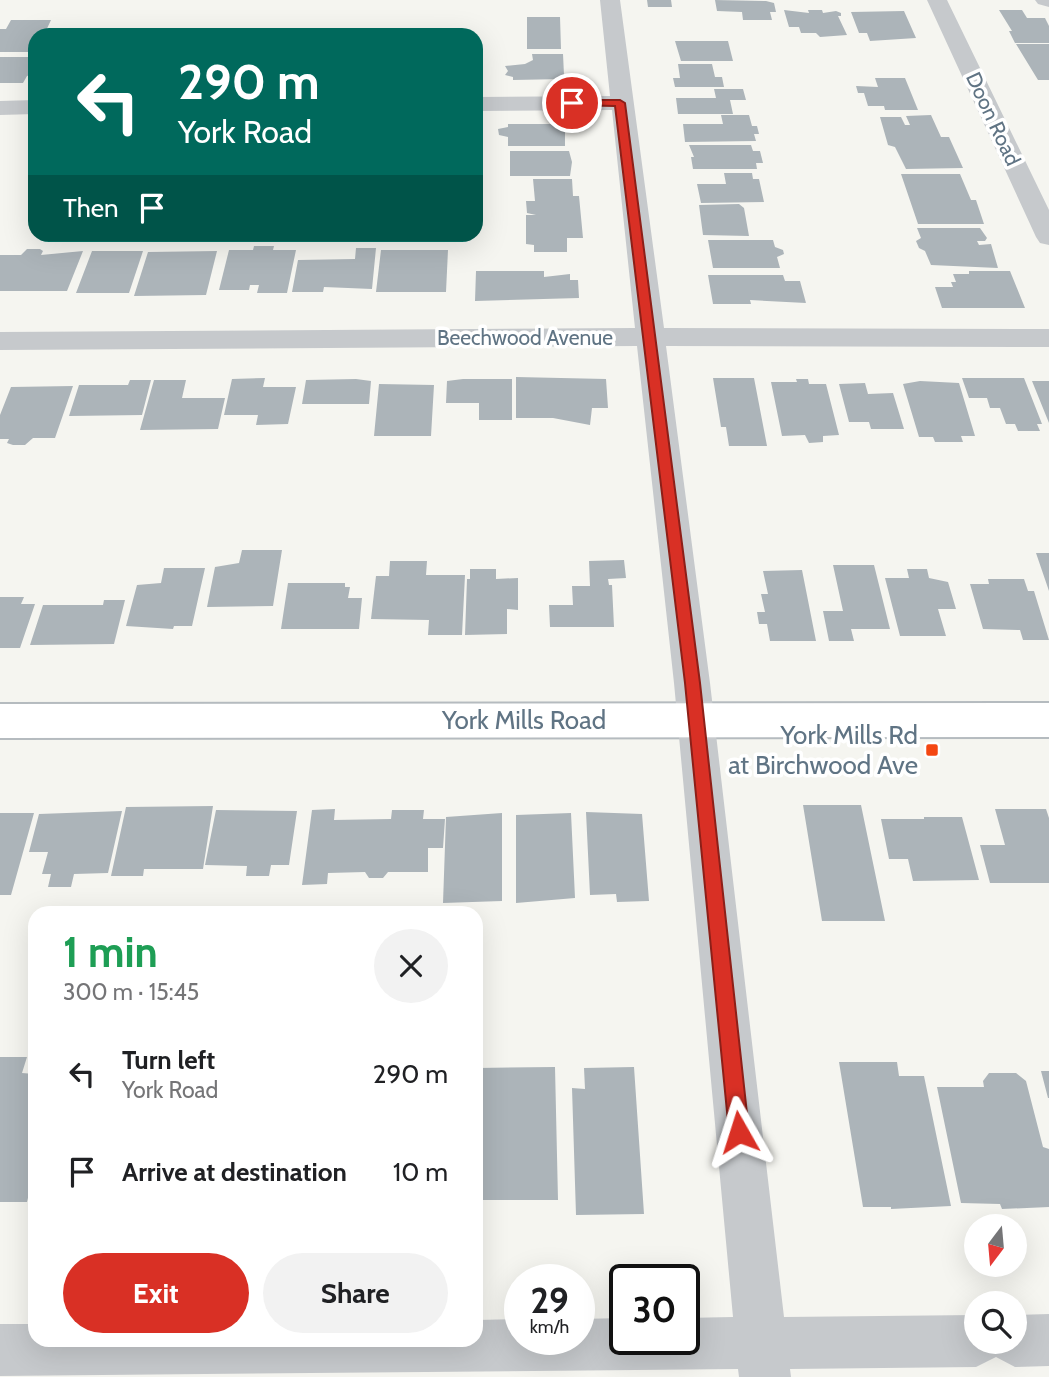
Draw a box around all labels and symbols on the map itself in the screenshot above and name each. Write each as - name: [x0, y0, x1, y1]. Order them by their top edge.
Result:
- street label: Doon Road: [961, 68, 1026, 170]
- pin: [542, 73, 602, 133]
- street label: Beechwood Avenue: [437, 325, 613, 350]
- street label: York Mills Road: [441, 704, 606, 736]
- place label: York Mills Rd at Birchwood Ave: [728, 719, 918, 781]
- marker: York Mills Rd at Birchwood Ave: [924, 742, 940, 758]
- position arrow: [702, 1095, 776, 1169]
- north arrow: [964, 1214, 1027, 1278]
- speed limit sign: 30: [609, 1264, 700, 1355]

